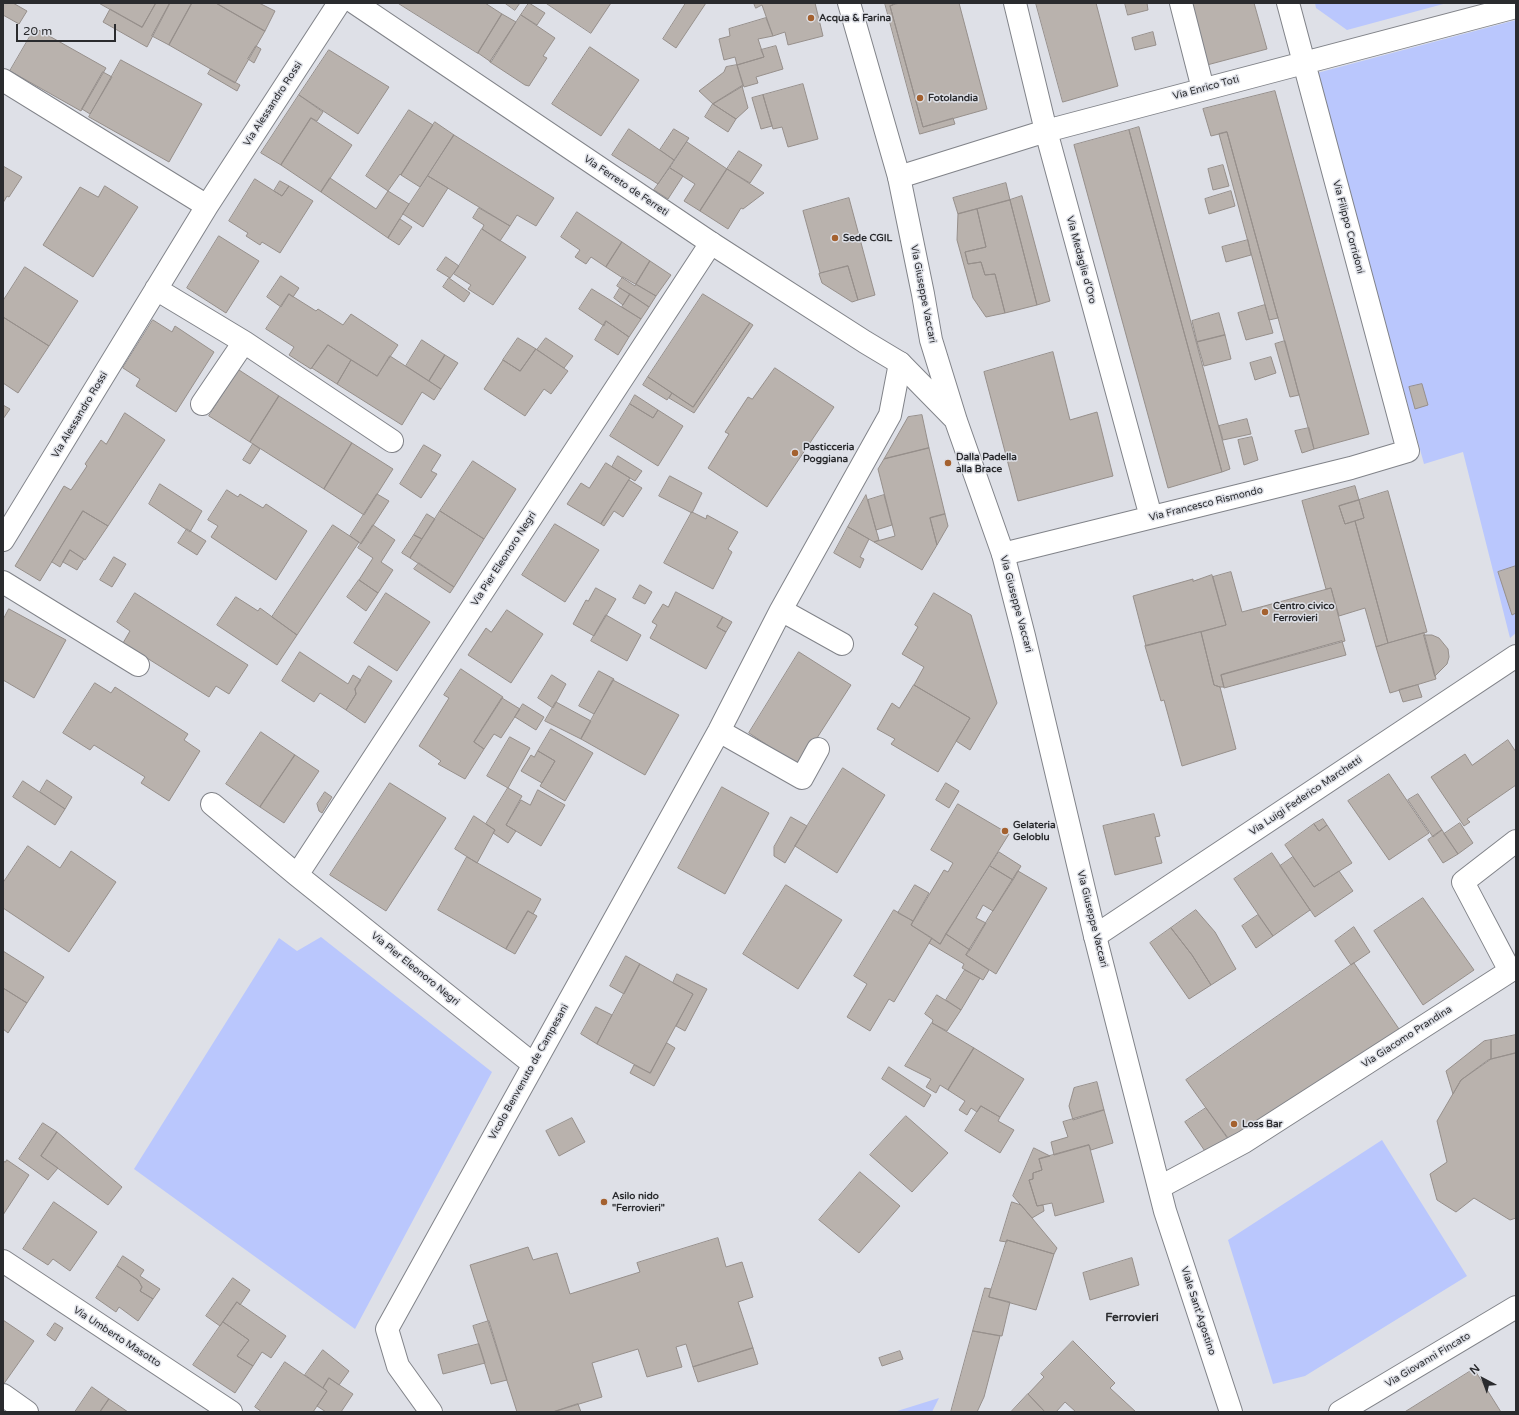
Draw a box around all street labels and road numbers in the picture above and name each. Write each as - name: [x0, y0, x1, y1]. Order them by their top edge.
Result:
- street label: Via Alessandro Rossi: [241, 59, 305, 149]
- street label: Via Enrico Toti: [1172, 73, 1240, 103]
- street label: Via Ferreto de Ferreti: [581, 153, 671, 219]
- street label: Via Filippo Corridoni: [1330, 179, 1366, 275]
- street label: Via Medaglie d'Oro: [1063, 215, 1099, 305]
- street label: Via Giuseppe Vaccari: [908, 244, 938, 344]
- street label: Via Alessandro Rossi: [50, 370, 110, 460]
- street label: Via Francesco Rismondo: [1148, 484, 1264, 524]
- street label: Via Pier Eleonoro Negri: [469, 510, 539, 608]
- street label: Via Giuseppe Vaccari: [997, 554, 1035, 654]
- street label: Via Luigi Federico Marchetti: [1247, 754, 1365, 838]
- street label: Via Giuseppe Vaccari: [1074, 869, 1110, 969]
- street label: Via Pier Eleonoro Negri: [368, 930, 462, 1008]
- street label: Vicolo Benvenuto de Campesani: [487, 1002, 571, 1142]
- street label: Via Giacomo Prandina: [1360, 1003, 1454, 1071]
- street label: Viale Sant'Agostino: [1178, 1265, 1218, 1357]
- street label: Via Umberto Masotto: [71, 1304, 163, 1370]
- street label: Via Giovanni Fincato: [1383, 1330, 1473, 1390]

